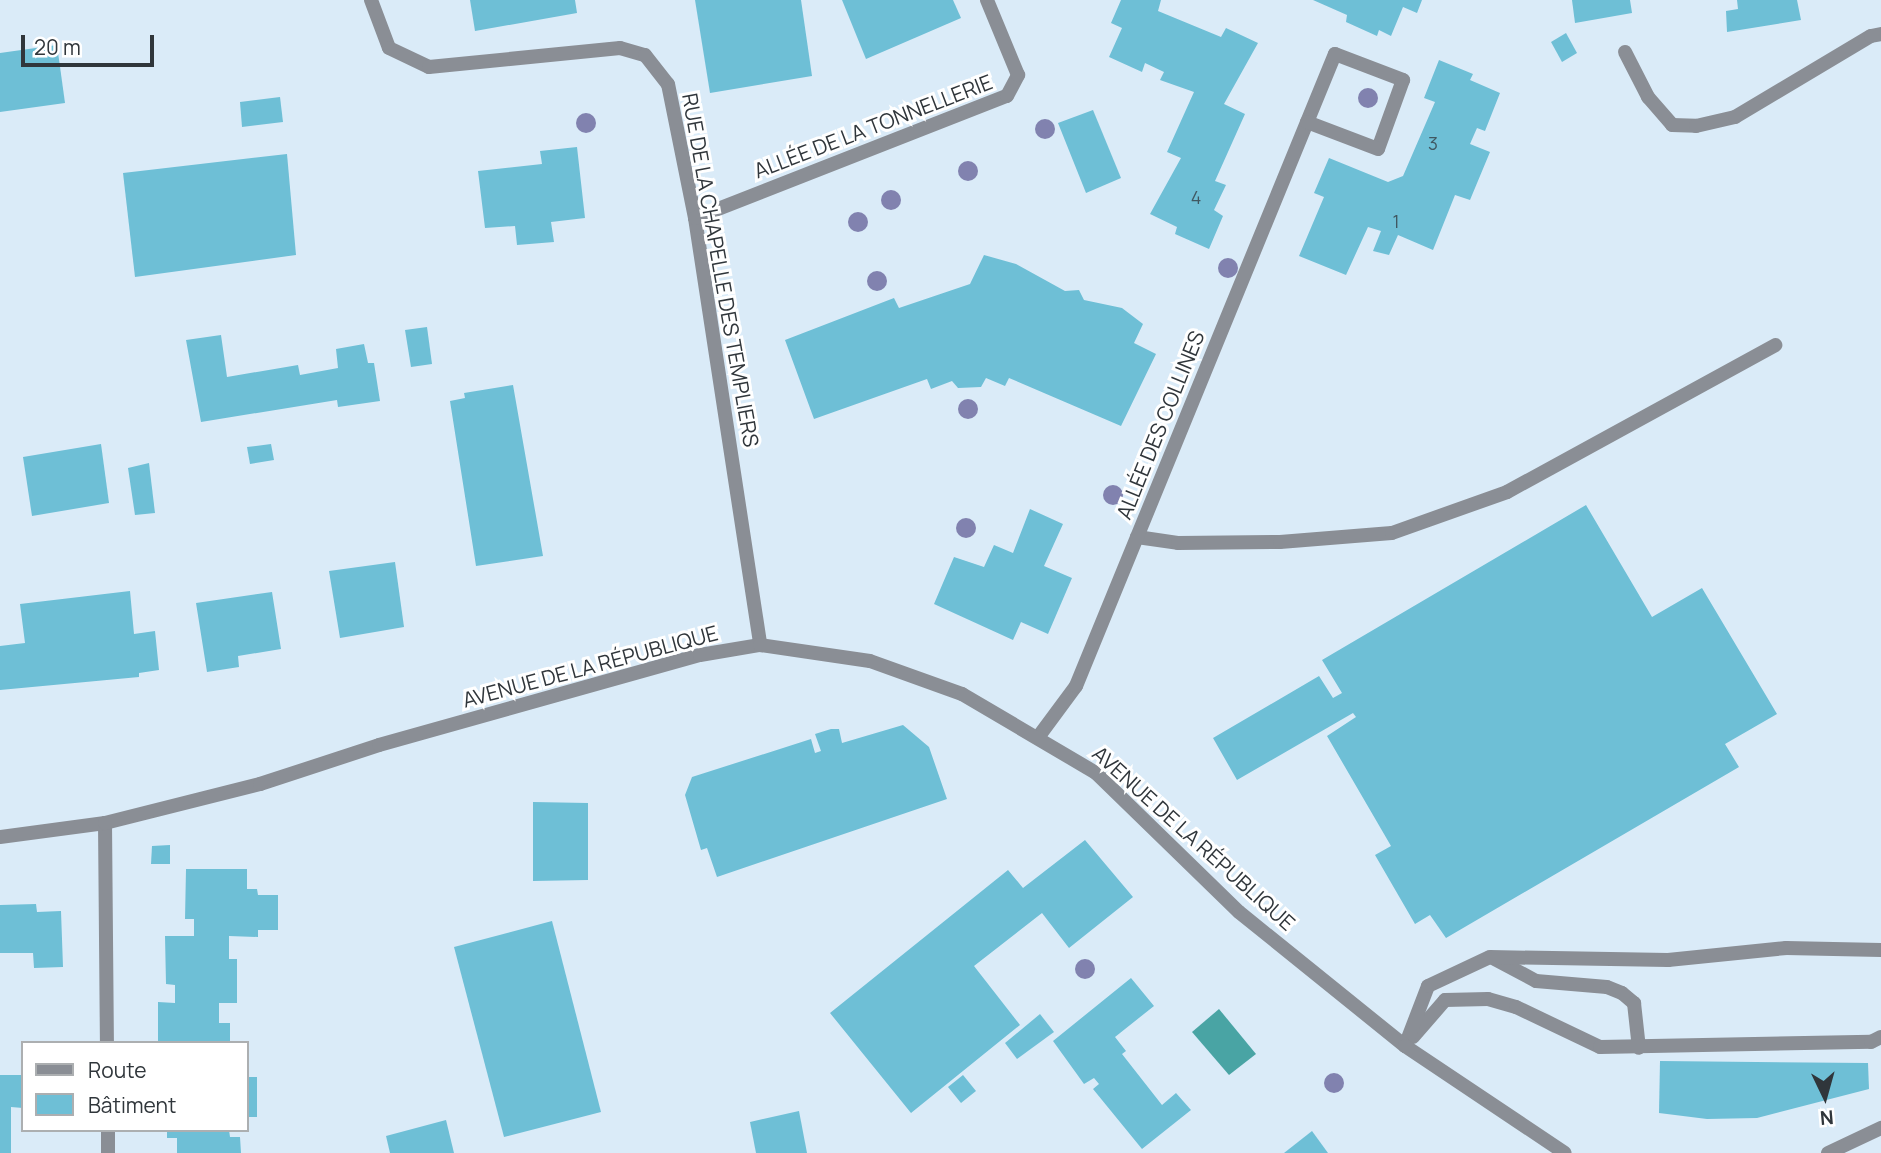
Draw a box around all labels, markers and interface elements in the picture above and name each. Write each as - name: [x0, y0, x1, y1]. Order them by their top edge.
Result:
- scale bar: [24, 21, 158, 65]
- text: 20 m: [34, 33, 81, 61]
- street label: ALLÉE DE LA TONNELLERIE: [750, 69, 996, 183]
- street label: RUE DE LA CHAPELLE DES TEMPLIERS: [677, 91, 765, 449]
- house number: 3: [1428, 132, 1438, 154]
- house number: 4: [1191, 186, 1201, 208]
- house number: 1: [1392, 210, 1400, 232]
- street label: ALLÉE DES COLLINES: [1111, 327, 1209, 523]
- street label: AVENUE DE LA RÉPUBLIQUE: [460, 620, 720, 712]
- street label: AVENUE DE LA RÉPUBLIQUE: [1088, 741, 1300, 935]
- legend: [21, 1041, 248, 1132]
- text: Route: [88, 1056, 146, 1084]
- north arrow: [1790, 1062, 1860, 1132]
- text: Bâtiment: [88, 1091, 176, 1119]
- text: N: [1819, 1104, 1835, 1131]

